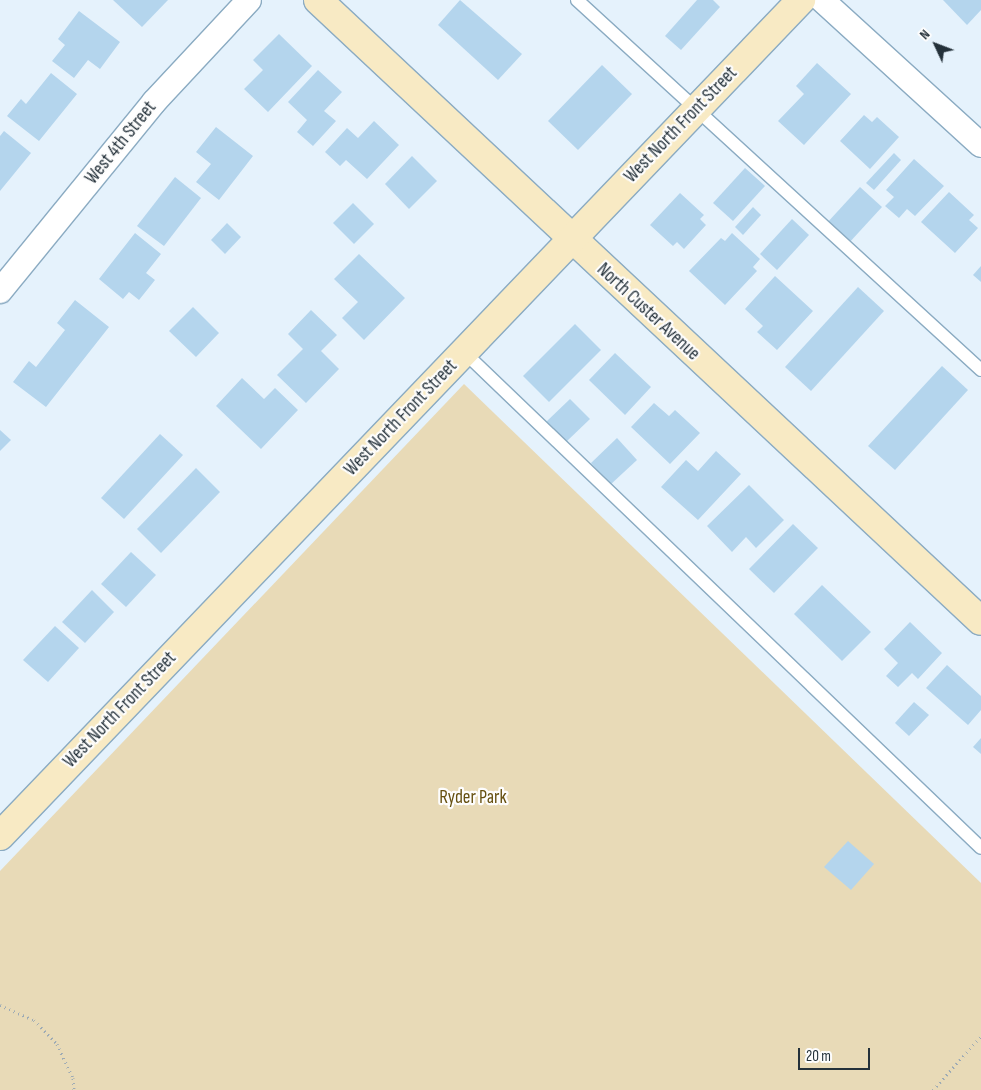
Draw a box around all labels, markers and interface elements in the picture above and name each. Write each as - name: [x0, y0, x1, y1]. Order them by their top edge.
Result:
- north arrow: [911, 20, 961, 70]
- text: N: [916, 26, 933, 43]
- street label: West North Front Street: [620, 62, 742, 188]
- street label: West 4th Street: [81, 97, 161, 189]
- street label: North Custer Avenue: [592, 259, 704, 365]
- street label: West North Front Street: [340, 355, 462, 481]
- street label: West North Front Street: [59, 647, 181, 773]
- park label: Ryder Park: [439, 787, 507, 809]
- scale bar: [801, 1038, 874, 1070]
- text: 20 m: [806, 1047, 831, 1066]

